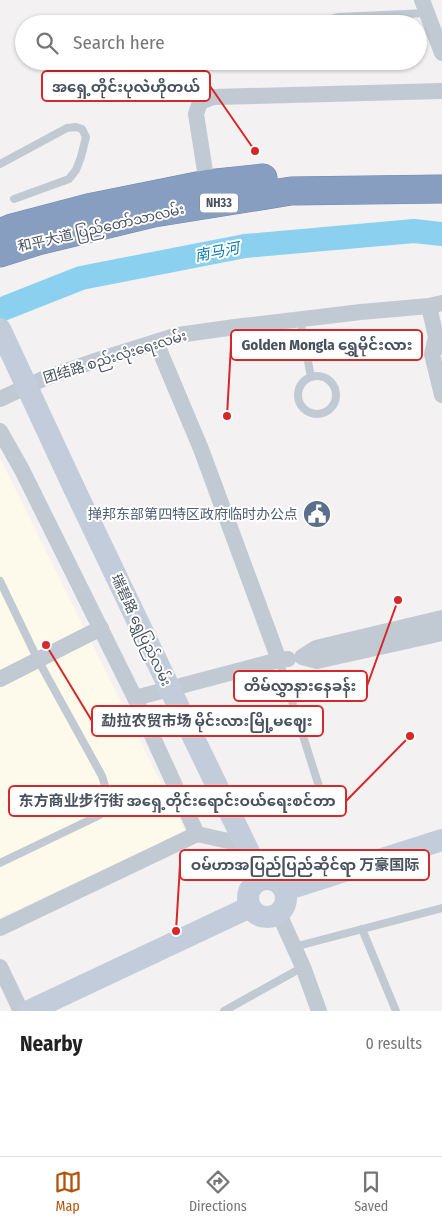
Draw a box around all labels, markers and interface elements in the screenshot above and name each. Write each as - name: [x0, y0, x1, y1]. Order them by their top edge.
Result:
- search box: [15, 15, 427, 70]
- icon: search: [33, 29, 61, 57]
- text: Search here: [73, 31, 165, 54]
- callout: အရှေ့တိုင်းပုလဲဟိုတယ်: [42, 71, 210, 101]
- text: အရှေ့တိုင်းပုလဲဟိုတယ်: [52, 77, 200, 99]
- road number: NH33: [200, 194, 238, 212]
- street label: 和平大道 ပြည်တော်သာလမ်း: [16, 199, 187, 258]
- water label: 南马河: [193, 238, 244, 265]
- street label: 团结路 စည်းလုံးရေးလမ်း: [41, 325, 190, 390]
- callout: Golden Mongla ရွှေမိုင်းလား: [231, 330, 422, 360]
- text: Golden Mongla ရွှေမိုင်းလား: [242, 335, 412, 357]
- public building icon: 掸邦东部第四特区政府临时办公点: [302, 499, 332, 529]
- place label: 掸邦东部第四特区政府临时办公点: [88, 506, 298, 523]
- street label: 瑞碧路 ရွှေပြည်လမ်း: [105, 570, 176, 690]
- callout: တိမ်လွှာနားနေခန်း: [234, 671, 367, 701]
- text: တိမ်လွှာနားနေခန်း: [244, 676, 356, 698]
- callout: 勐拉农贸市场 မိုင်းလားမြို့မဈေး: [92, 706, 323, 736]
- text: 勐拉农贸市场 မိုင်းလားမြို့မဈေး: [101, 711, 313, 733]
- callout: 东方商业步行街 အရှေ့တိုင်းရောင်းဝယ်ရေးစင်တာ: [9, 786, 346, 816]
- text: 东方商业步行街 အရှေ့တိုင်းရောင်းဝယ်ရေးစင်တာ: [18, 791, 336, 813]
- callout: ဝမ်ဟာအပြည်ပြည်ဆိုင်ရာ 万豪国际: [180, 850, 429, 880]
- text: ဝမ်ဟာအပြည်ပြည်ဆိုင်ရာ 万豪国际: [191, 855, 419, 877]
- text: Nearby: [20, 1031, 82, 1057]
- text: 0 results: [365, 1034, 422, 1053]
- tab: Map: [54, 1168, 82, 1215]
- tab: Directions: [189, 1168, 247, 1215]
- tab: Saved: [354, 1168, 388, 1215]

